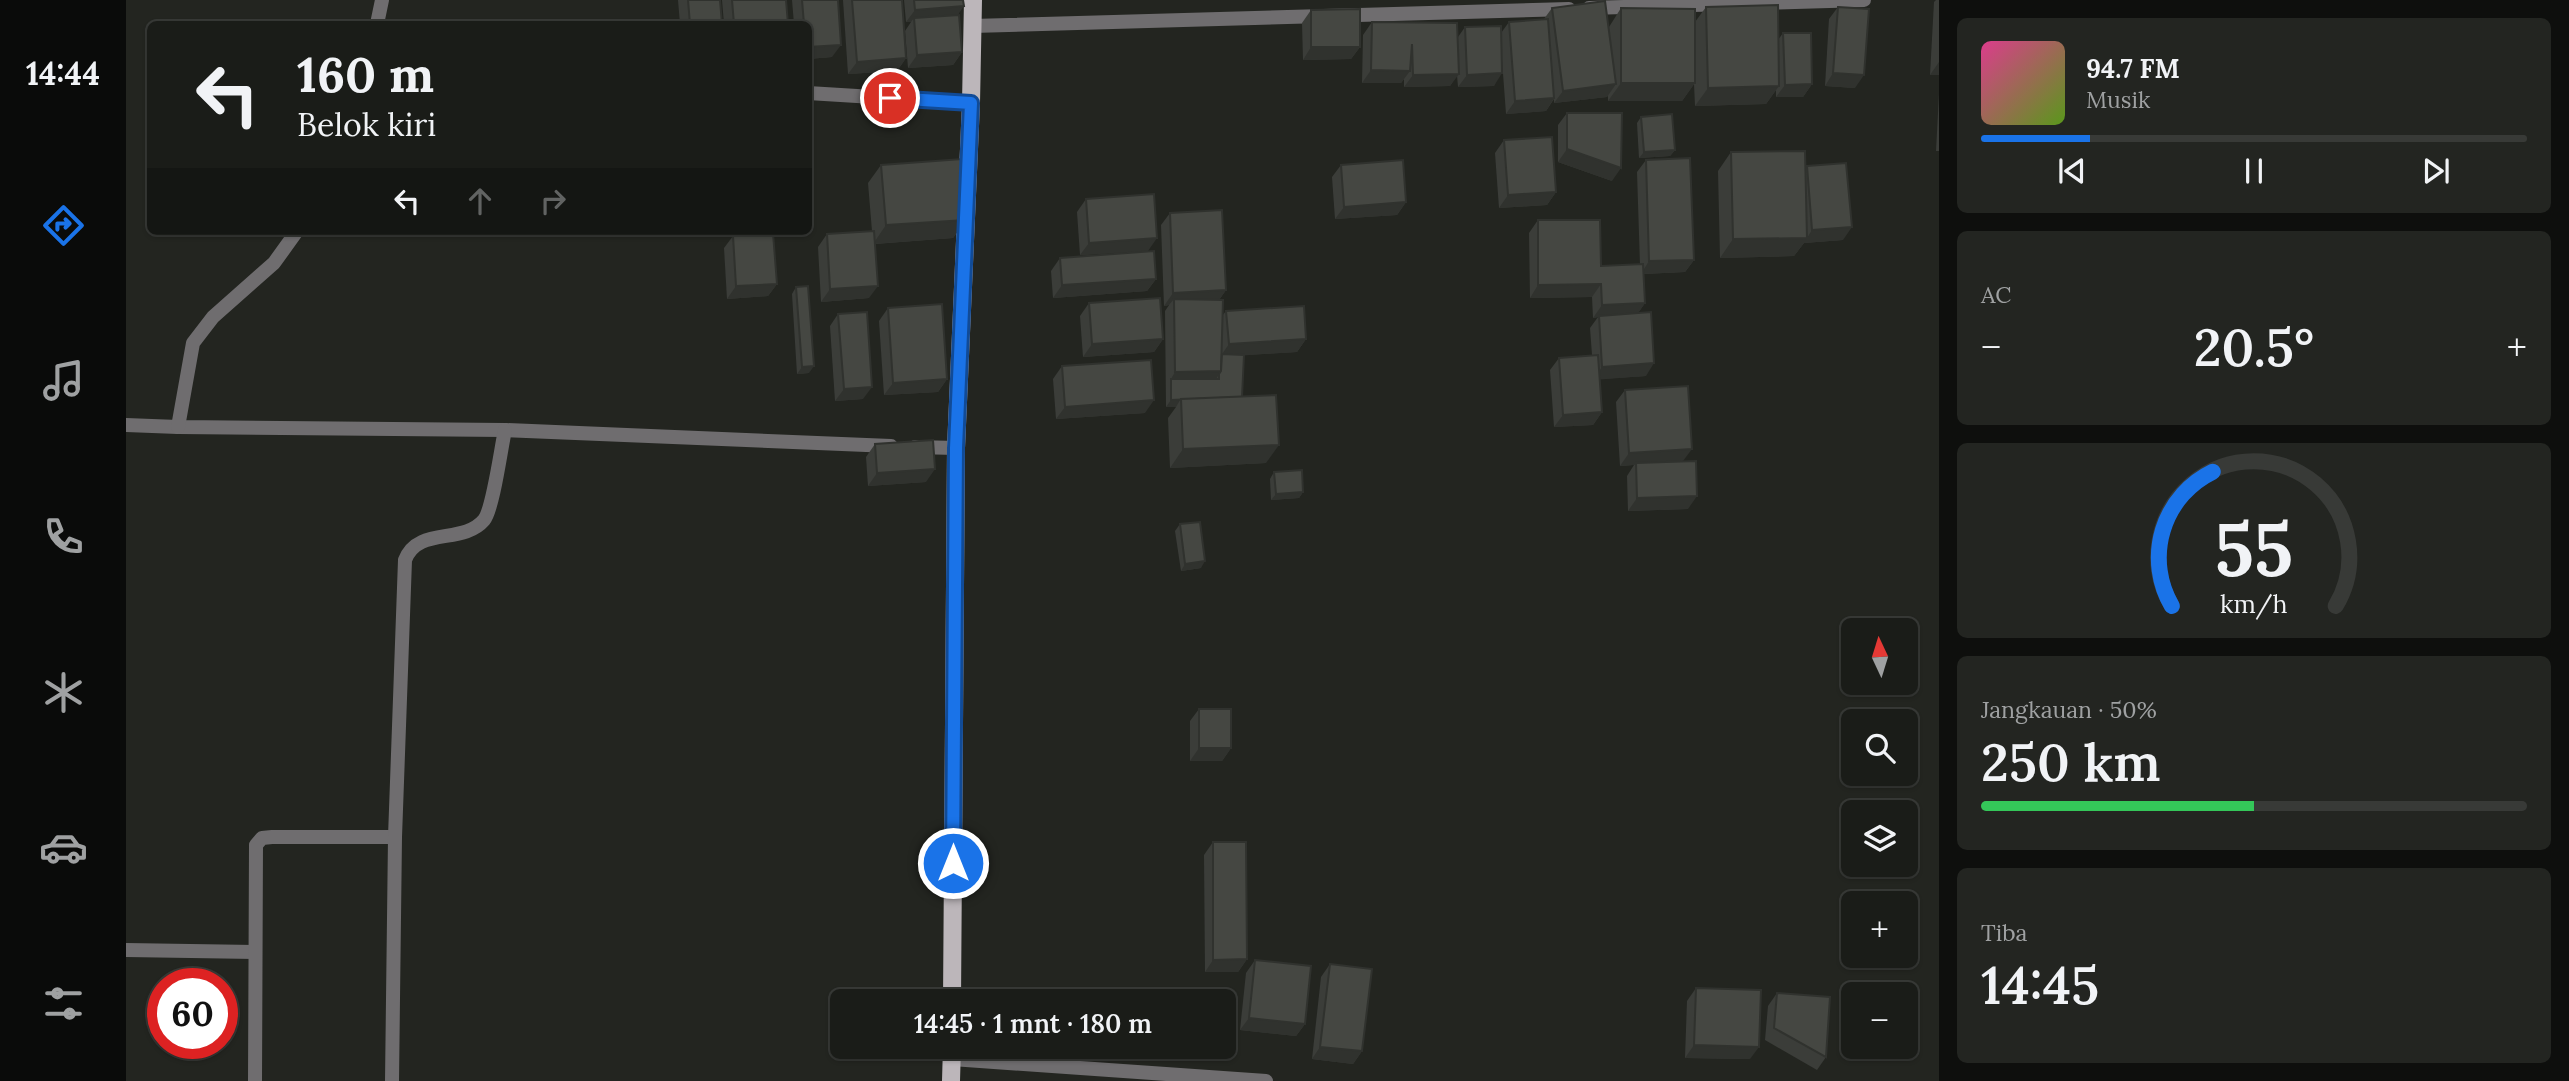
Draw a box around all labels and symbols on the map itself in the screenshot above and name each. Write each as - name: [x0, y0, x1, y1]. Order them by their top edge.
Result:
- pin: [860, 68, 920, 128]
- north arrow: [1841, 618, 1918, 695]
- position arrow: [916, 826, 990, 900]
- speed limit sign: 60: [147, 968, 238, 1059]

